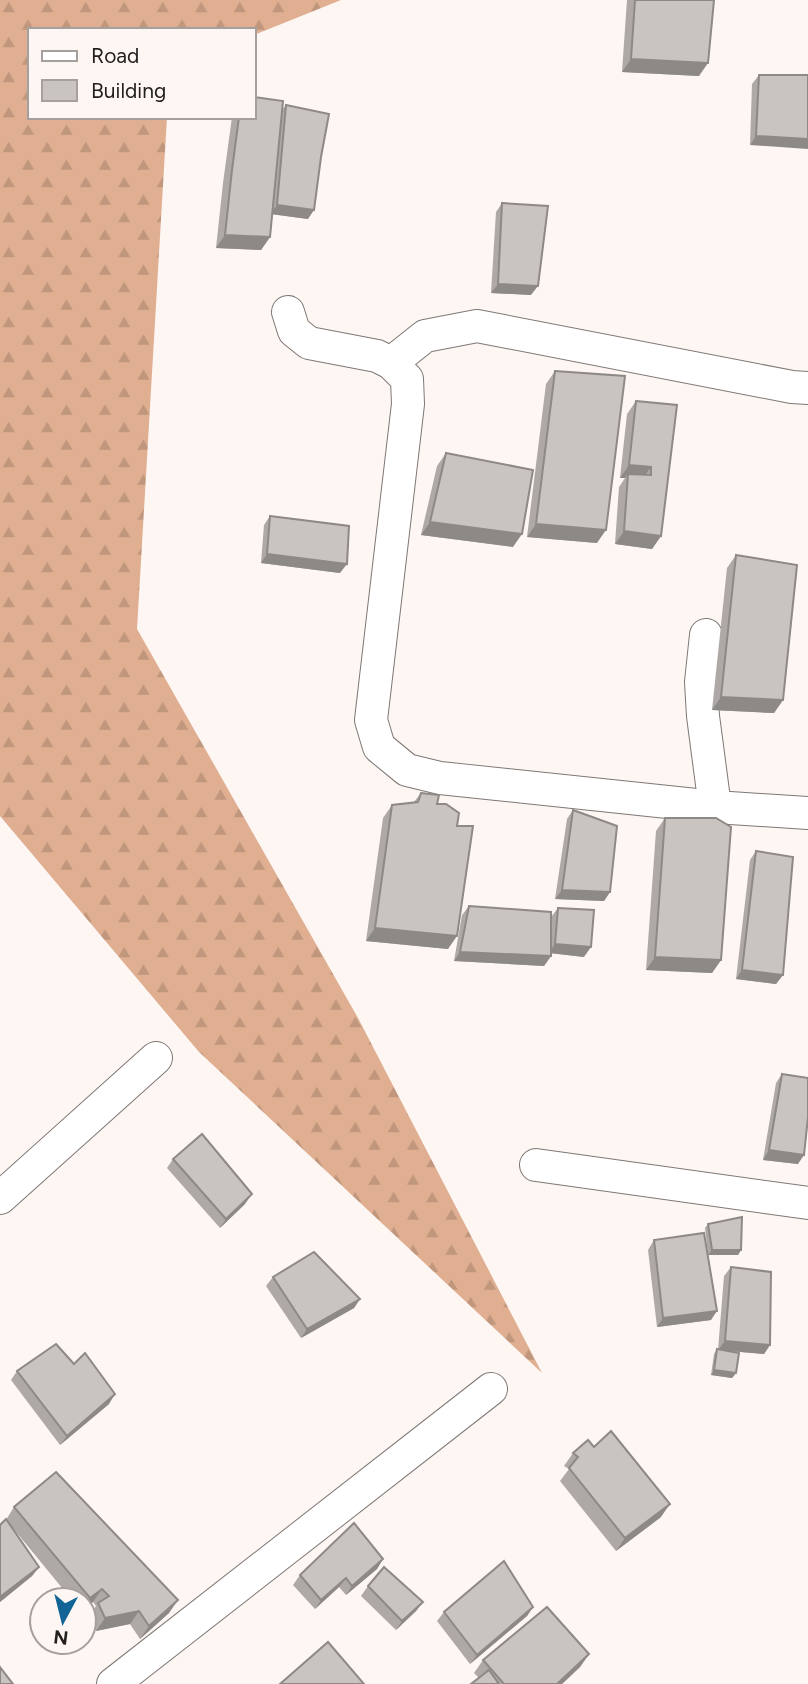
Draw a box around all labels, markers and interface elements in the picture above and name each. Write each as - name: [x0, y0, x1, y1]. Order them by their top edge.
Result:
- legend: [28, 28, 256, 119]
- text: Road: [91, 43, 139, 68]
- text: Building: [91, 78, 166, 103]
- north arrow: [28, 1586, 98, 1656]
- text: N: [52, 1625, 70, 1650]

